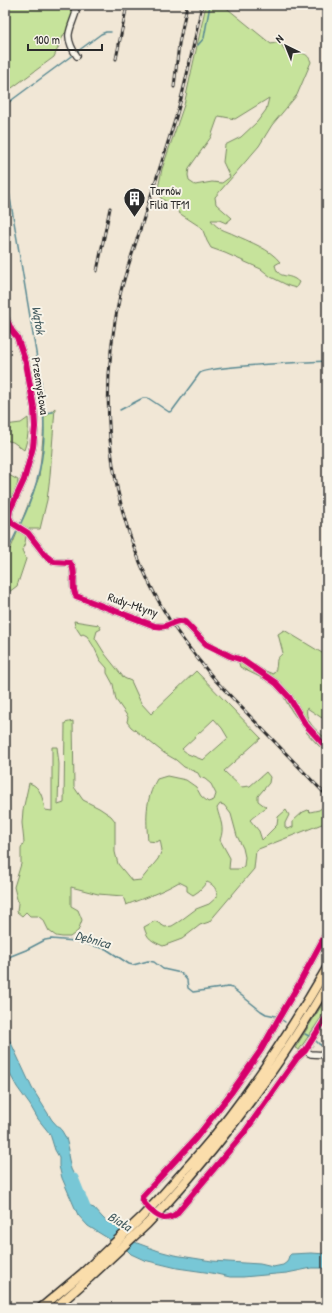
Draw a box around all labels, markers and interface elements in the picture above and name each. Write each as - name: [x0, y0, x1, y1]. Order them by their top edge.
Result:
- scale bar: [28, 26, 102, 52]
- north arrow: [266, 26, 306, 66]
- text: 100 m: [34, 31, 60, 48]
- text: N: [272, 31, 286, 46]
- place label: Tarnów Filia TF11: [149, 182, 189, 213]
- building icon: Tarnów Filia TF11: [121, 185, 147, 218]
- water label: Wątok: [28, 305, 51, 337]
- street label: Przemysłowa: [28, 356, 53, 416]
- street label: Rudy-Młyny: [106, 588, 161, 621]
- water label: Dębnica: [73, 925, 114, 953]
- water label: Biała: [105, 1207, 137, 1236]

